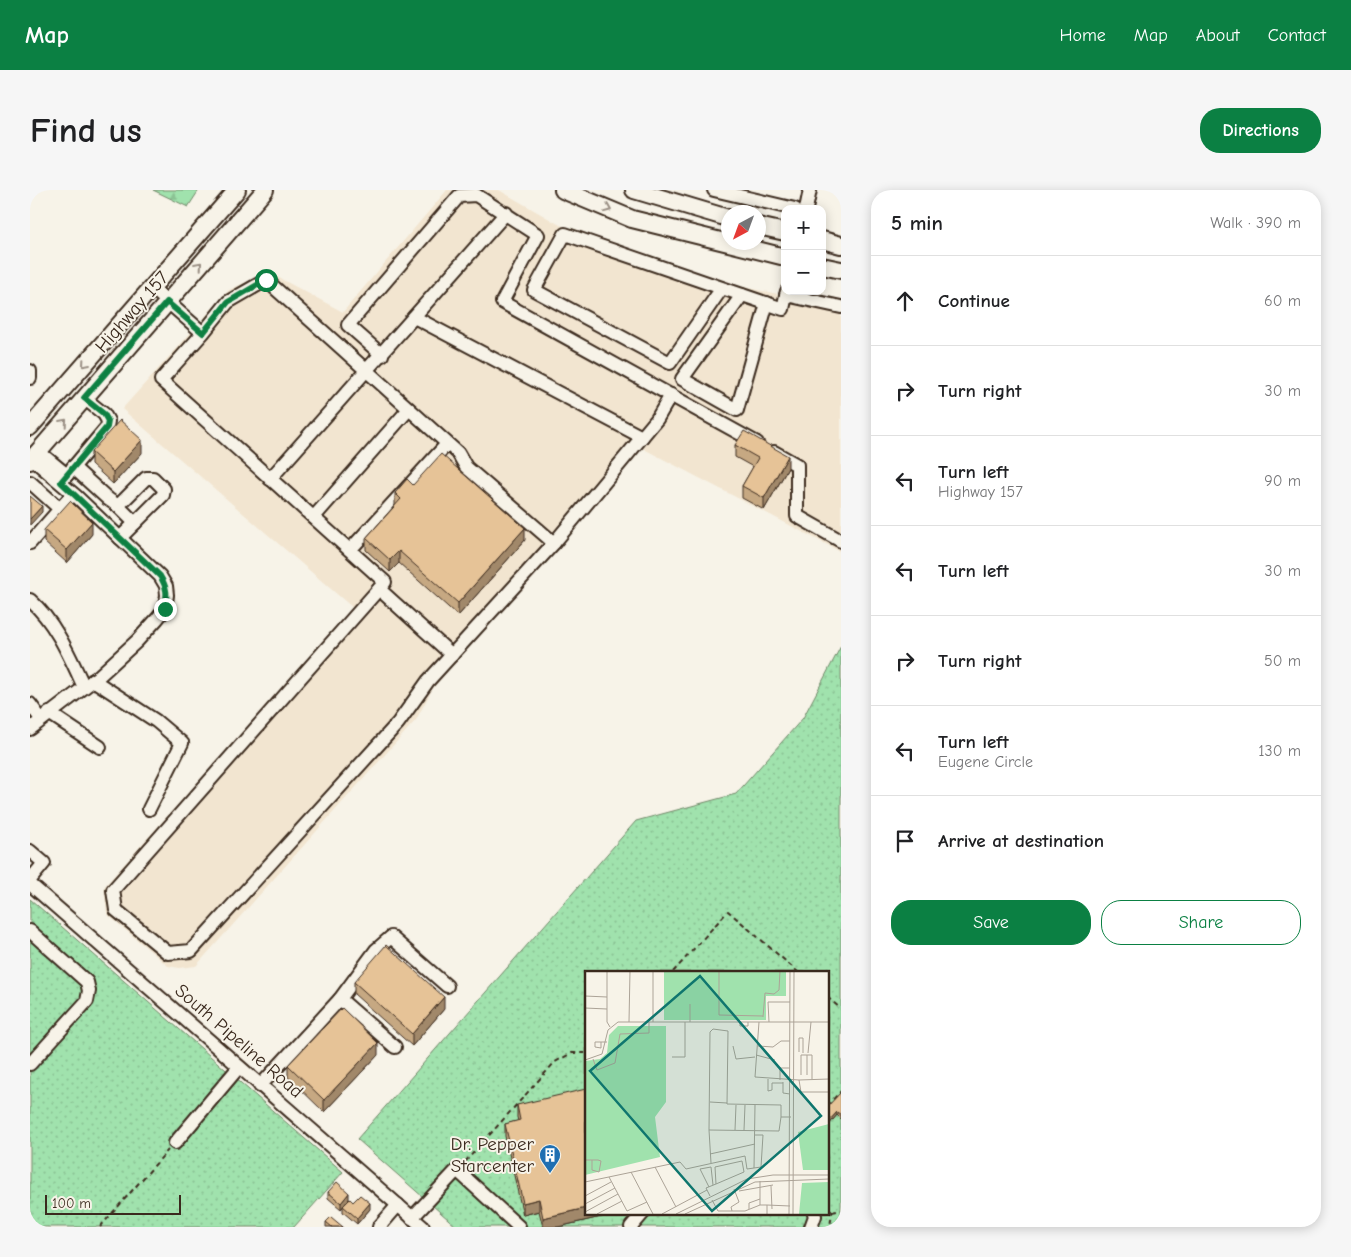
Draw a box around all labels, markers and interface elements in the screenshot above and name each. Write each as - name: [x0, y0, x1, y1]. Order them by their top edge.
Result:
- text: Map: [25, 21, 69, 49]
- text: Home: [1059, 25, 1106, 46]
- text: Map: [1134, 25, 1168, 46]
- text: About: [1196, 25, 1240, 46]
- text: Contact: [1268, 25, 1326, 46]
- button: Directions: [1200, 108, 1321, 153]
- text: Find us: [30, 110, 142, 151]
- one-way arrow: [603, 203, 612, 214]
- north arrow: [721, 205, 766, 250]
- map controls: [781, 205, 826, 295]
- button: +: [781, 205, 826, 250]
- text: 5 min: [891, 211, 943, 235]
- text: Walk · 390 m: [1210, 214, 1301, 232]
- button: −: [781, 250, 826, 295]
- one-way arrow: [193, 262, 202, 271]
- street label: Highway 157: [91, 267, 173, 357]
- route start: [255, 269, 278, 292]
- icon: ahead: [891, 287, 919, 315]
- text: Continue: [938, 290, 1010, 312]
- text: 60 m: [1264, 292, 1301, 310]
- one-way arrow: [82, 359, 91, 368]
- icon: right: [891, 377, 919, 405]
- text: Turn right: [938, 380, 1022, 402]
- text: 30 m: [1265, 382, 1301, 400]
- one-way arrow: [58, 418, 67, 427]
- text: Turn left: [938, 461, 1009, 483]
- icon: left: [891, 467, 919, 495]
- text: 90 m: [1264, 472, 1301, 490]
- text: Highway 157: [938, 483, 1023, 501]
- icon: left: [891, 557, 919, 585]
- text: Turn left: [938, 560, 1009, 582]
- text: 30 m: [1265, 562, 1301, 580]
- route end: [154, 598, 177, 621]
- icon: right: [891, 647, 919, 675]
- text: Turn right: [938, 650, 1022, 672]
- text: 50 m: [1264, 652, 1301, 670]
- text: Turn left: [938, 731, 1009, 753]
- icon: left: [891, 737, 919, 765]
- text: 130 m: [1258, 742, 1301, 760]
- text: Eugene Circle: [938, 753, 1033, 771]
- icon: arrive: [891, 827, 919, 855]
- text: Arrive at destination: [938, 830, 1104, 852]
- button: Save: [891, 900, 1091, 945]
- button: Share: [1101, 900, 1301, 945]
- inset map: [585, 971, 828, 1214]
- street label: South Pipeline Road: [170, 979, 308, 1103]
- place label: Dr. Pepper Starcenter: [451, 1133, 534, 1177]
- building icon: Dr. Pepper Starcenter: [538, 1143, 562, 1174]
- scale bar: [45, 1192, 181, 1215]
- text: 100 m: [52, 1195, 91, 1212]

